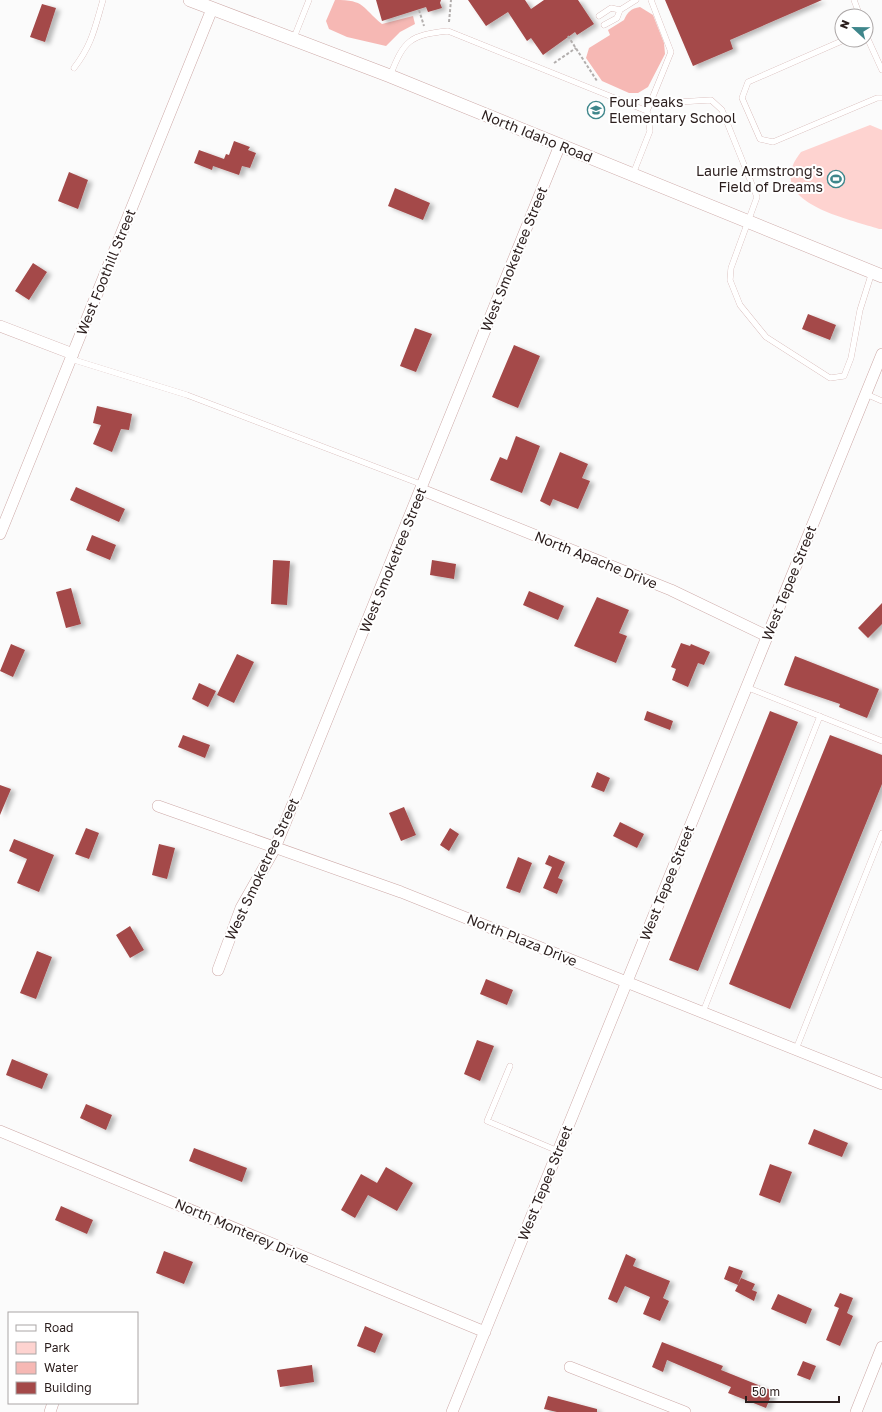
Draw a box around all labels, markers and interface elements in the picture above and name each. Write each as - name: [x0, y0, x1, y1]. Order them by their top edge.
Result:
- north arrow: [834, 8, 874, 48]
- text: N: [837, 18, 852, 30]
- place label: Four Peaks Elementary School: [609, 93, 736, 126]
- school or university icon: Four Peaks Elementary School: [586, 100, 606, 120]
- street label: North Idaho Road: [479, 106, 595, 166]
- place label: Laurie Armstrong's Field of Dreams: [696, 162, 823, 195]
- sports icon: Laurie Armstrong's Field of Dreams: [826, 169, 846, 189]
- street label: West Smoketree Street: [477, 184, 550, 334]
- street label: West Foothill Street: [72, 206, 139, 337]
- street label: West Smoketree Street: [356, 485, 429, 635]
- street label: West Tepee Street: [758, 523, 819, 643]
- street label: North Apache Drive: [532, 527, 660, 592]
- street label: West Smoketree Street: [221, 795, 302, 943]
- street label: West Tepee Street: [636, 823, 697, 943]
- street label: North Plaza Drive: [465, 910, 580, 969]
- street label: West Tepee Street: [514, 1123, 575, 1243]
- street label: North Monterey Drive: [172, 1195, 312, 1267]
- legend: [8, 1312, 138, 1404]
- text: Road: [44, 1320, 73, 1335]
- text: Park: [44, 1340, 70, 1355]
- text: Water: [44, 1360, 78, 1375]
- scale bar: [746, 1378, 839, 1404]
- text: Building: [44, 1380, 92, 1395]
- text: 50 m: [752, 1384, 780, 1399]

